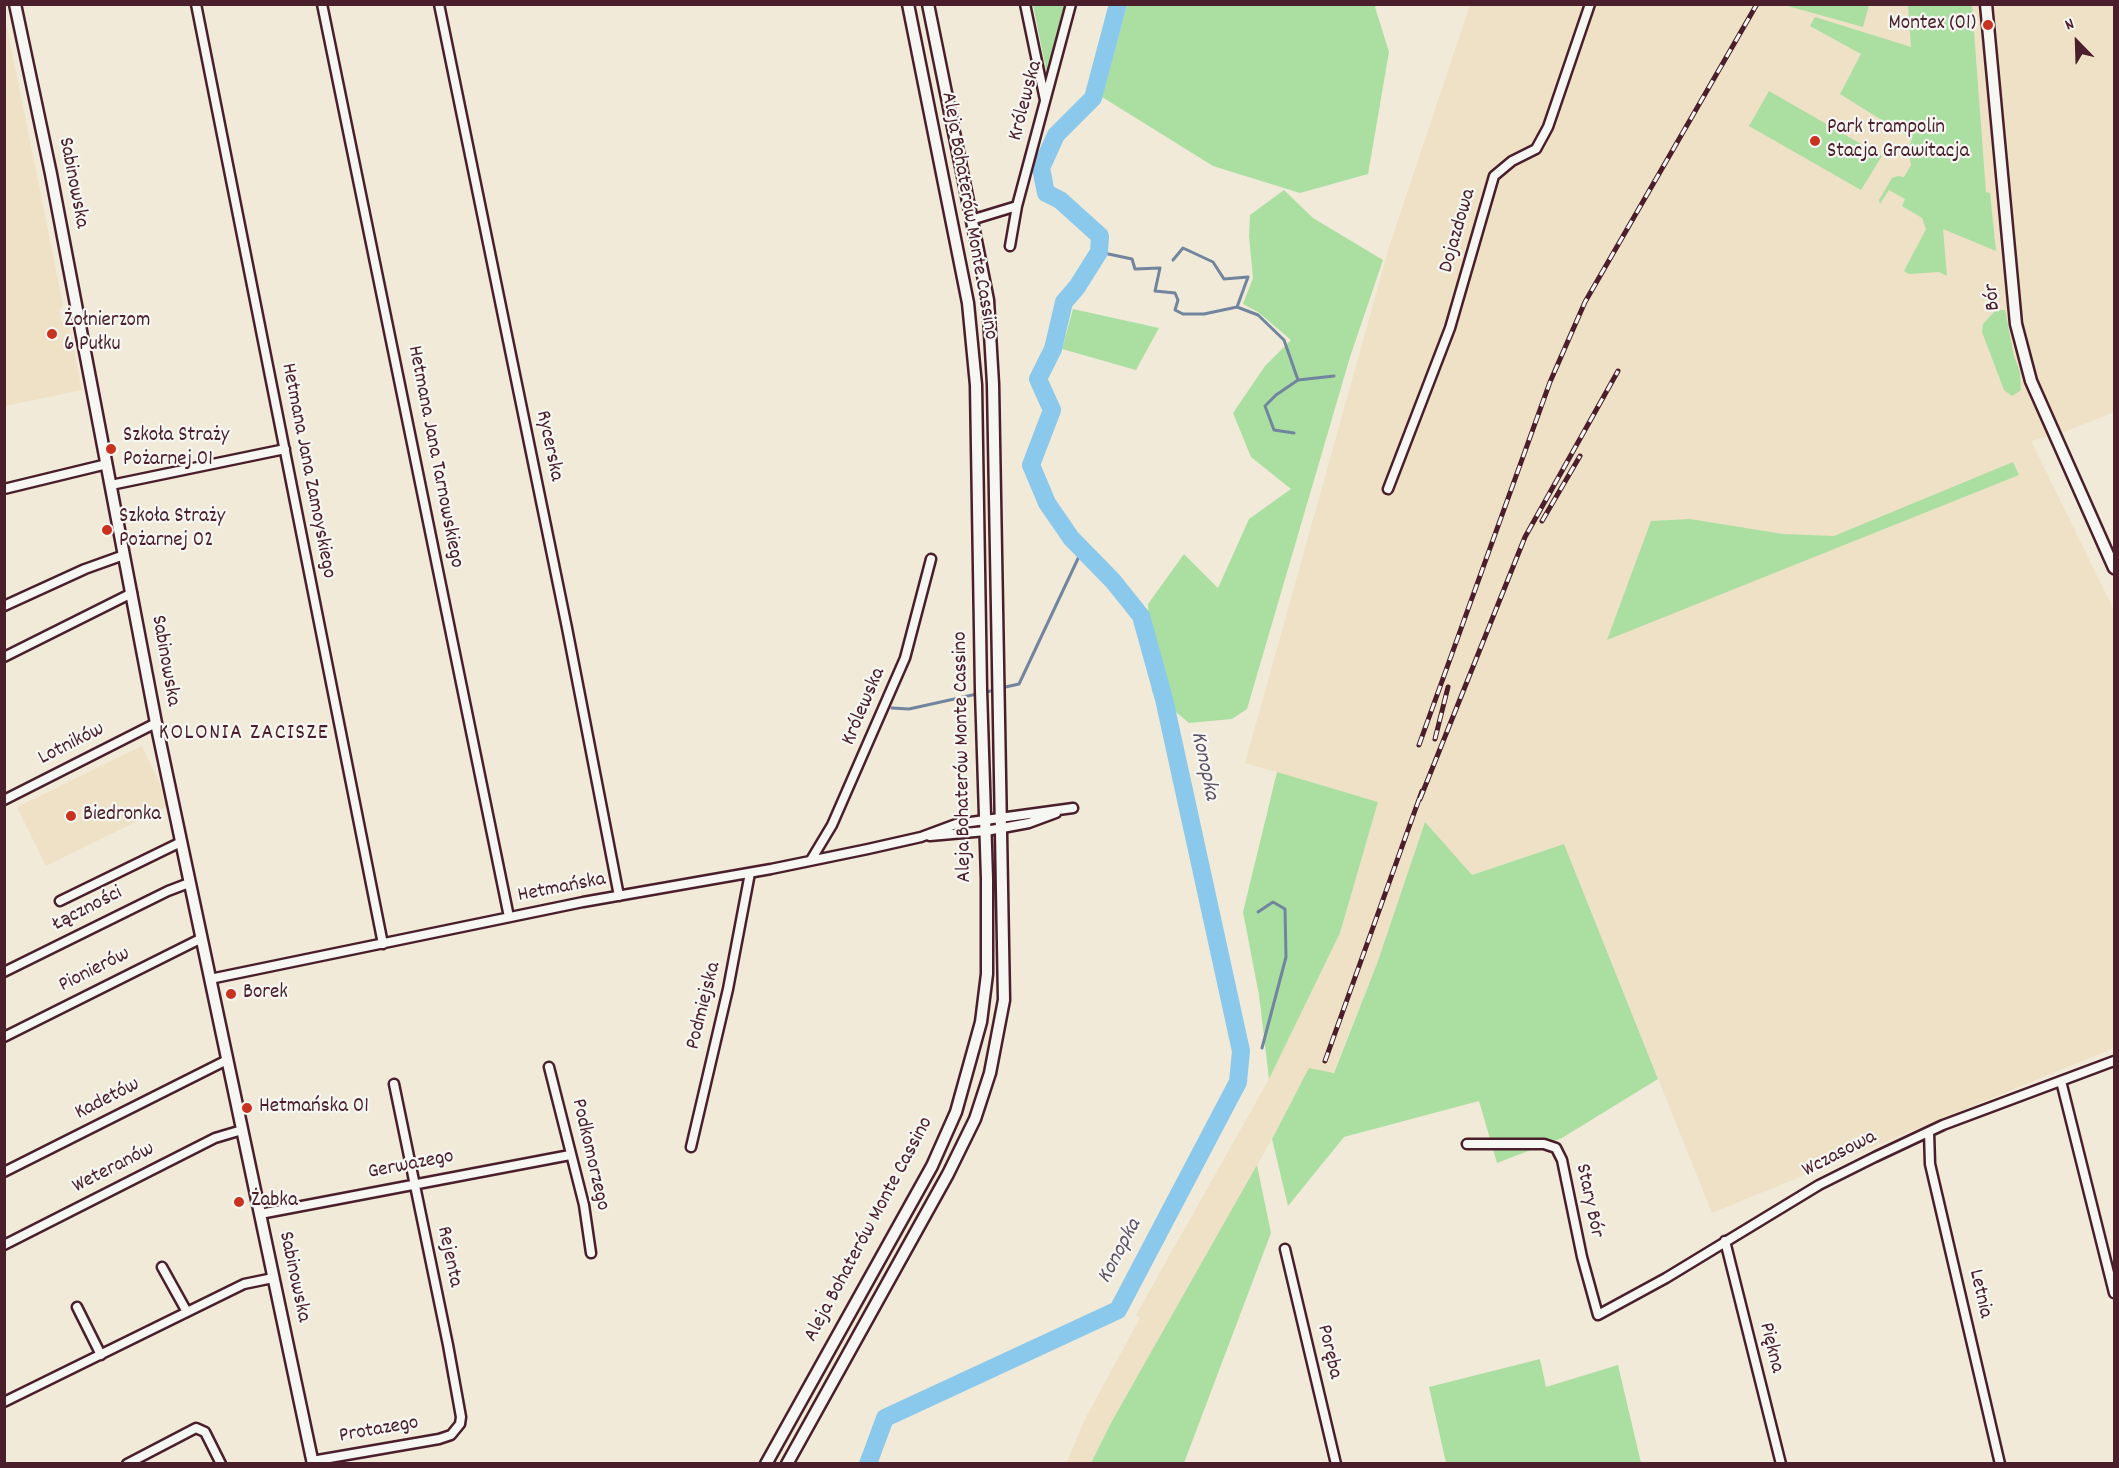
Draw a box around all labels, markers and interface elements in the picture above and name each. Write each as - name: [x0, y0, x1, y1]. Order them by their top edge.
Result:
- place label: Montex (01): [1889, 12, 1976, 38]
- north arrow: [2047, 12, 2107, 72]
- text: N: [2062, 13, 2078, 37]
- marker: Montex (01): [1981, 18, 1995, 32]
- street label: Królewska: [1004, 58, 1050, 144]
- street label: Aleja Bohaterów Monte Cassino: [934, 90, 1002, 342]
- place label: Park trampolin Stacja Grawitacja: [1827, 116, 1969, 166]
- marker: Park trampolin Stacja Grawitacja: [1808, 134, 1822, 148]
- street label: Sabinowska: [51, 135, 93, 231]
- street label: Dojazdowa: [1435, 186, 1483, 276]
- street label: Bór: [1980, 282, 2008, 312]
- place label: Żołnierzom 6 Pułku: [64, 309, 150, 359]
- marker: Żołnierzom 6 Pułku: [45, 327, 59, 341]
- street label: Hetmana Jana Tarnowskiego: [400, 344, 468, 570]
- street label: Hetmana Jana Zamoyskiego: [274, 361, 340, 581]
- street label: Rycerska: [528, 408, 568, 484]
- place label: Szkoła Straży Pożarnej 01: [123, 424, 229, 474]
- marker: Szkoła Straży Pożarnej 01: [104, 442, 118, 456]
- place label: Szkoła Straży Pożarnej 02: [119, 505, 225, 555]
- marker: Szkoła Straży Pożarnej 02: [100, 523, 114, 537]
- street label: Sabinowska: [144, 614, 184, 708]
- street label: Aleja Bohaterów Monte Cassino: [949, 631, 979, 883]
- street label: Królewska: [837, 664, 893, 750]
- street label: Lotników: [35, 718, 109, 772]
- district label: KOLONIA ZACISZE: [159, 722, 329, 748]
- water label: Konopka: [1183, 729, 1223, 803]
- place label: Biedronka: [83, 803, 161, 829]
- marker: Biedronka: [64, 809, 78, 823]
- street label: Hetmańska: [516, 868, 608, 910]
- street label: Łączności: [49, 882, 127, 938]
- street label: Pionierów: [55, 942, 135, 1000]
- street label: Podmiejska: [682, 960, 728, 1052]
- place label: Borek: [243, 981, 288, 1007]
- marker: Borek: [224, 987, 238, 1001]
- street label: Kadetów: [71, 1073, 145, 1127]
- place label: Hetmańska 01: [259, 1095, 369, 1121]
- street label: Podkomorzego: [564, 1097, 614, 1213]
- marker: Hetmańska 01: [240, 1101, 254, 1115]
- street label: Aleja Bohaterów Monte Cassino: [800, 1113, 940, 1347]
- street label: Wczasowa: [1799, 1126, 1881, 1184]
- street label: Weteranów: [69, 1138, 159, 1200]
- street label: Gerwazego: [366, 1145, 456, 1187]
- street label: Stary Bór: [1568, 1162, 1608, 1240]
- place label: Żabka: [251, 1189, 298, 1215]
- marker: Żabka: [232, 1195, 246, 1209]
- water label: Konopka: [1093, 1215, 1149, 1289]
- street label: Rejenta: [429, 1224, 467, 1290]
- street label: Sabinowska: [271, 1229, 315, 1325]
- street label: Letnia: [1961, 1267, 1997, 1321]
- street label: Piękna: [1752, 1320, 1788, 1376]
- street label: Poręba: [1310, 1322, 1346, 1382]
- street label: Protazego: [337, 1412, 421, 1450]

